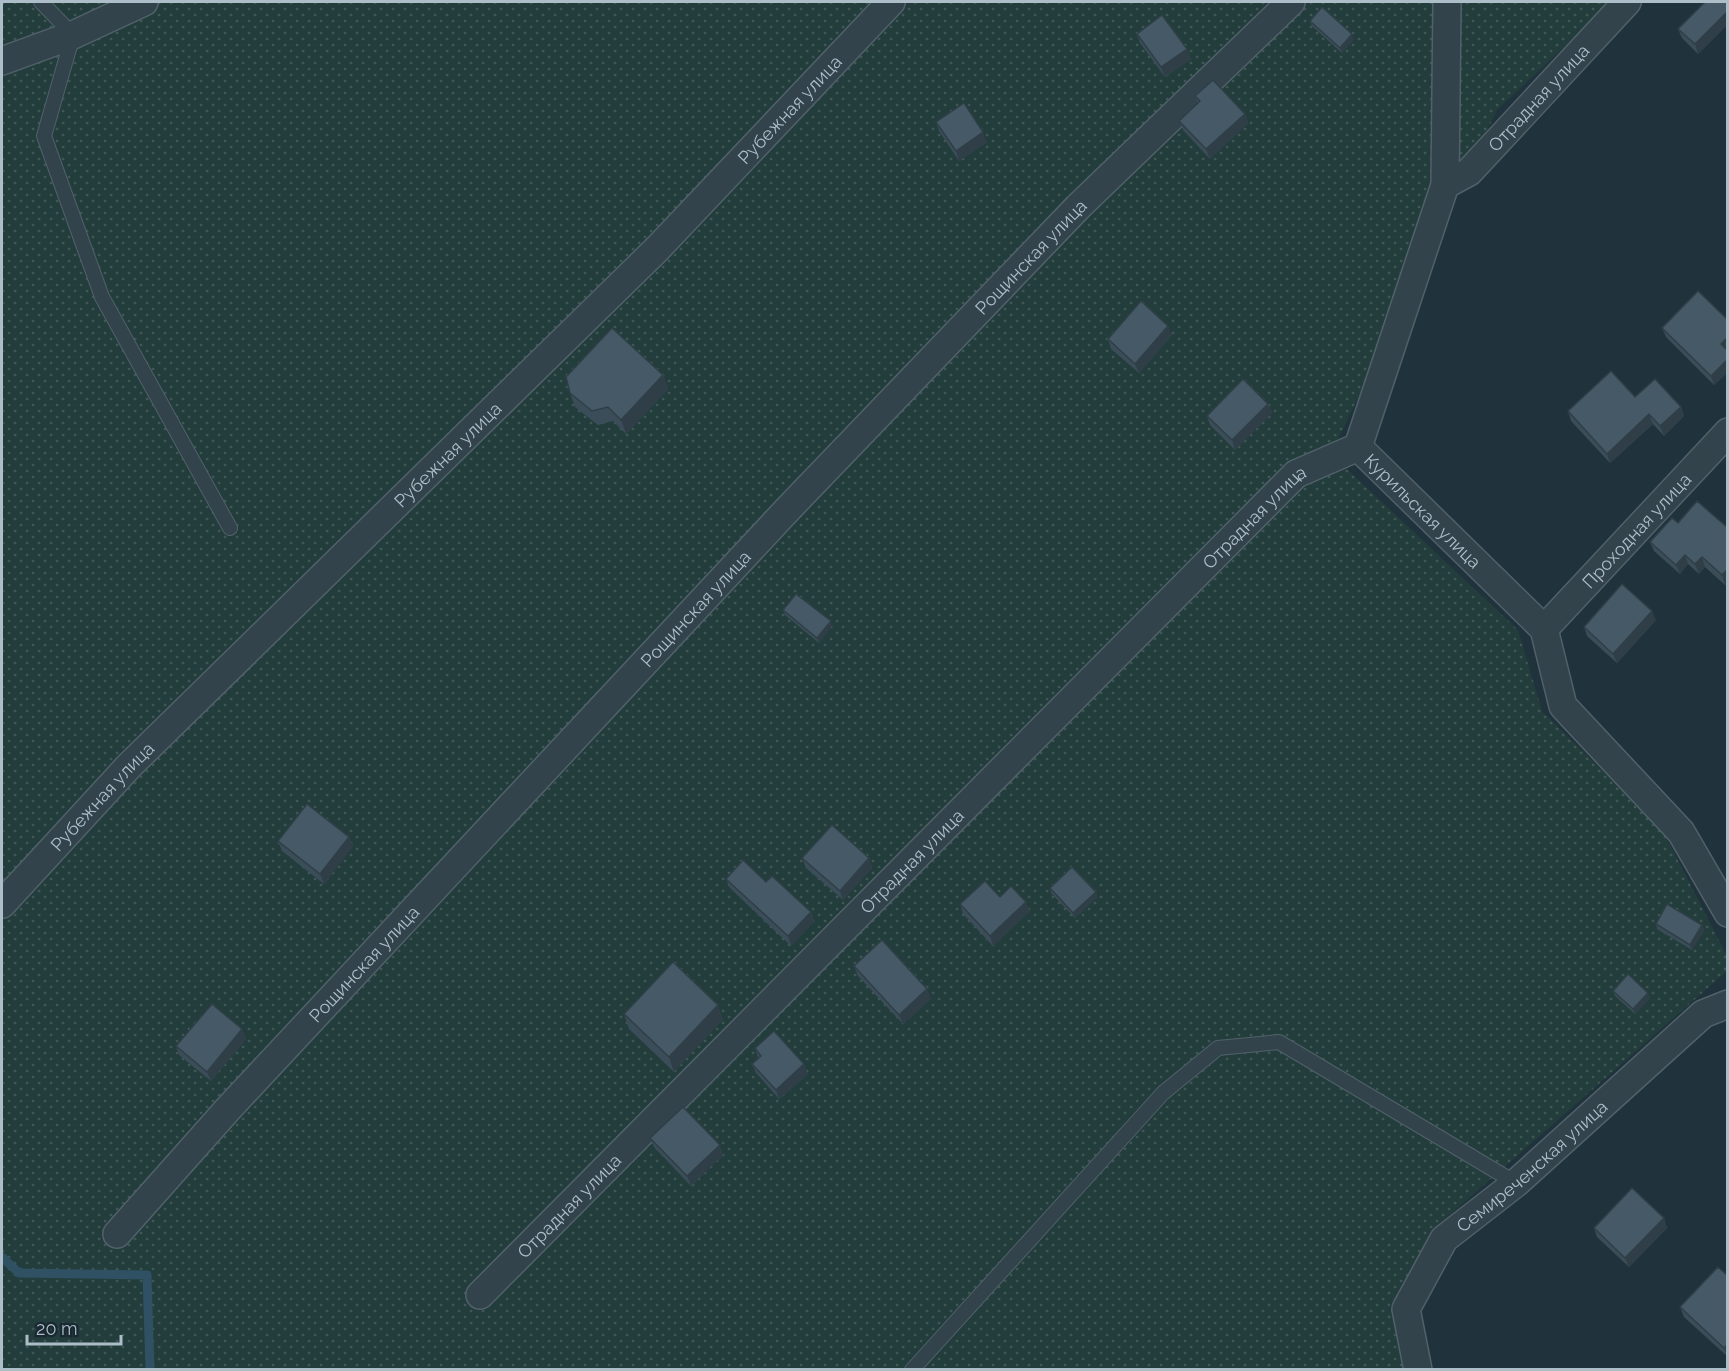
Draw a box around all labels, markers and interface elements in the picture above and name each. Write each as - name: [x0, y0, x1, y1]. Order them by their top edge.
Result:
- street label: Отрадная улица: [1483, 40, 1593, 155]
- street label: Рубежная улица: [733, 51, 846, 168]
- street label: Рощинская улица: [970, 195, 1090, 318]
- street label: Рубежная улица: [389, 397, 505, 511]
- street label: Курильская улица: [1360, 449, 1486, 572]
- street label: Отрадная улица: [1198, 461, 1309, 573]
- street label: Проходная улица: [1577, 468, 1695, 592]
- street label: Рощинская улица: [636, 546, 755, 671]
- street label: Рубежная улица: [46, 737, 158, 855]
- street label: Отрадная улица: [855, 805, 968, 917]
- street label: Рощинская улица: [304, 901, 423, 1026]
- street label: Семиреченская улица: [1452, 1096, 1611, 1236]
- street label: Отрадная улица: [513, 1149, 625, 1262]
- scale bar: [27, 1308, 122, 1346]
- text: 20 m: [36, 1318, 78, 1339]

